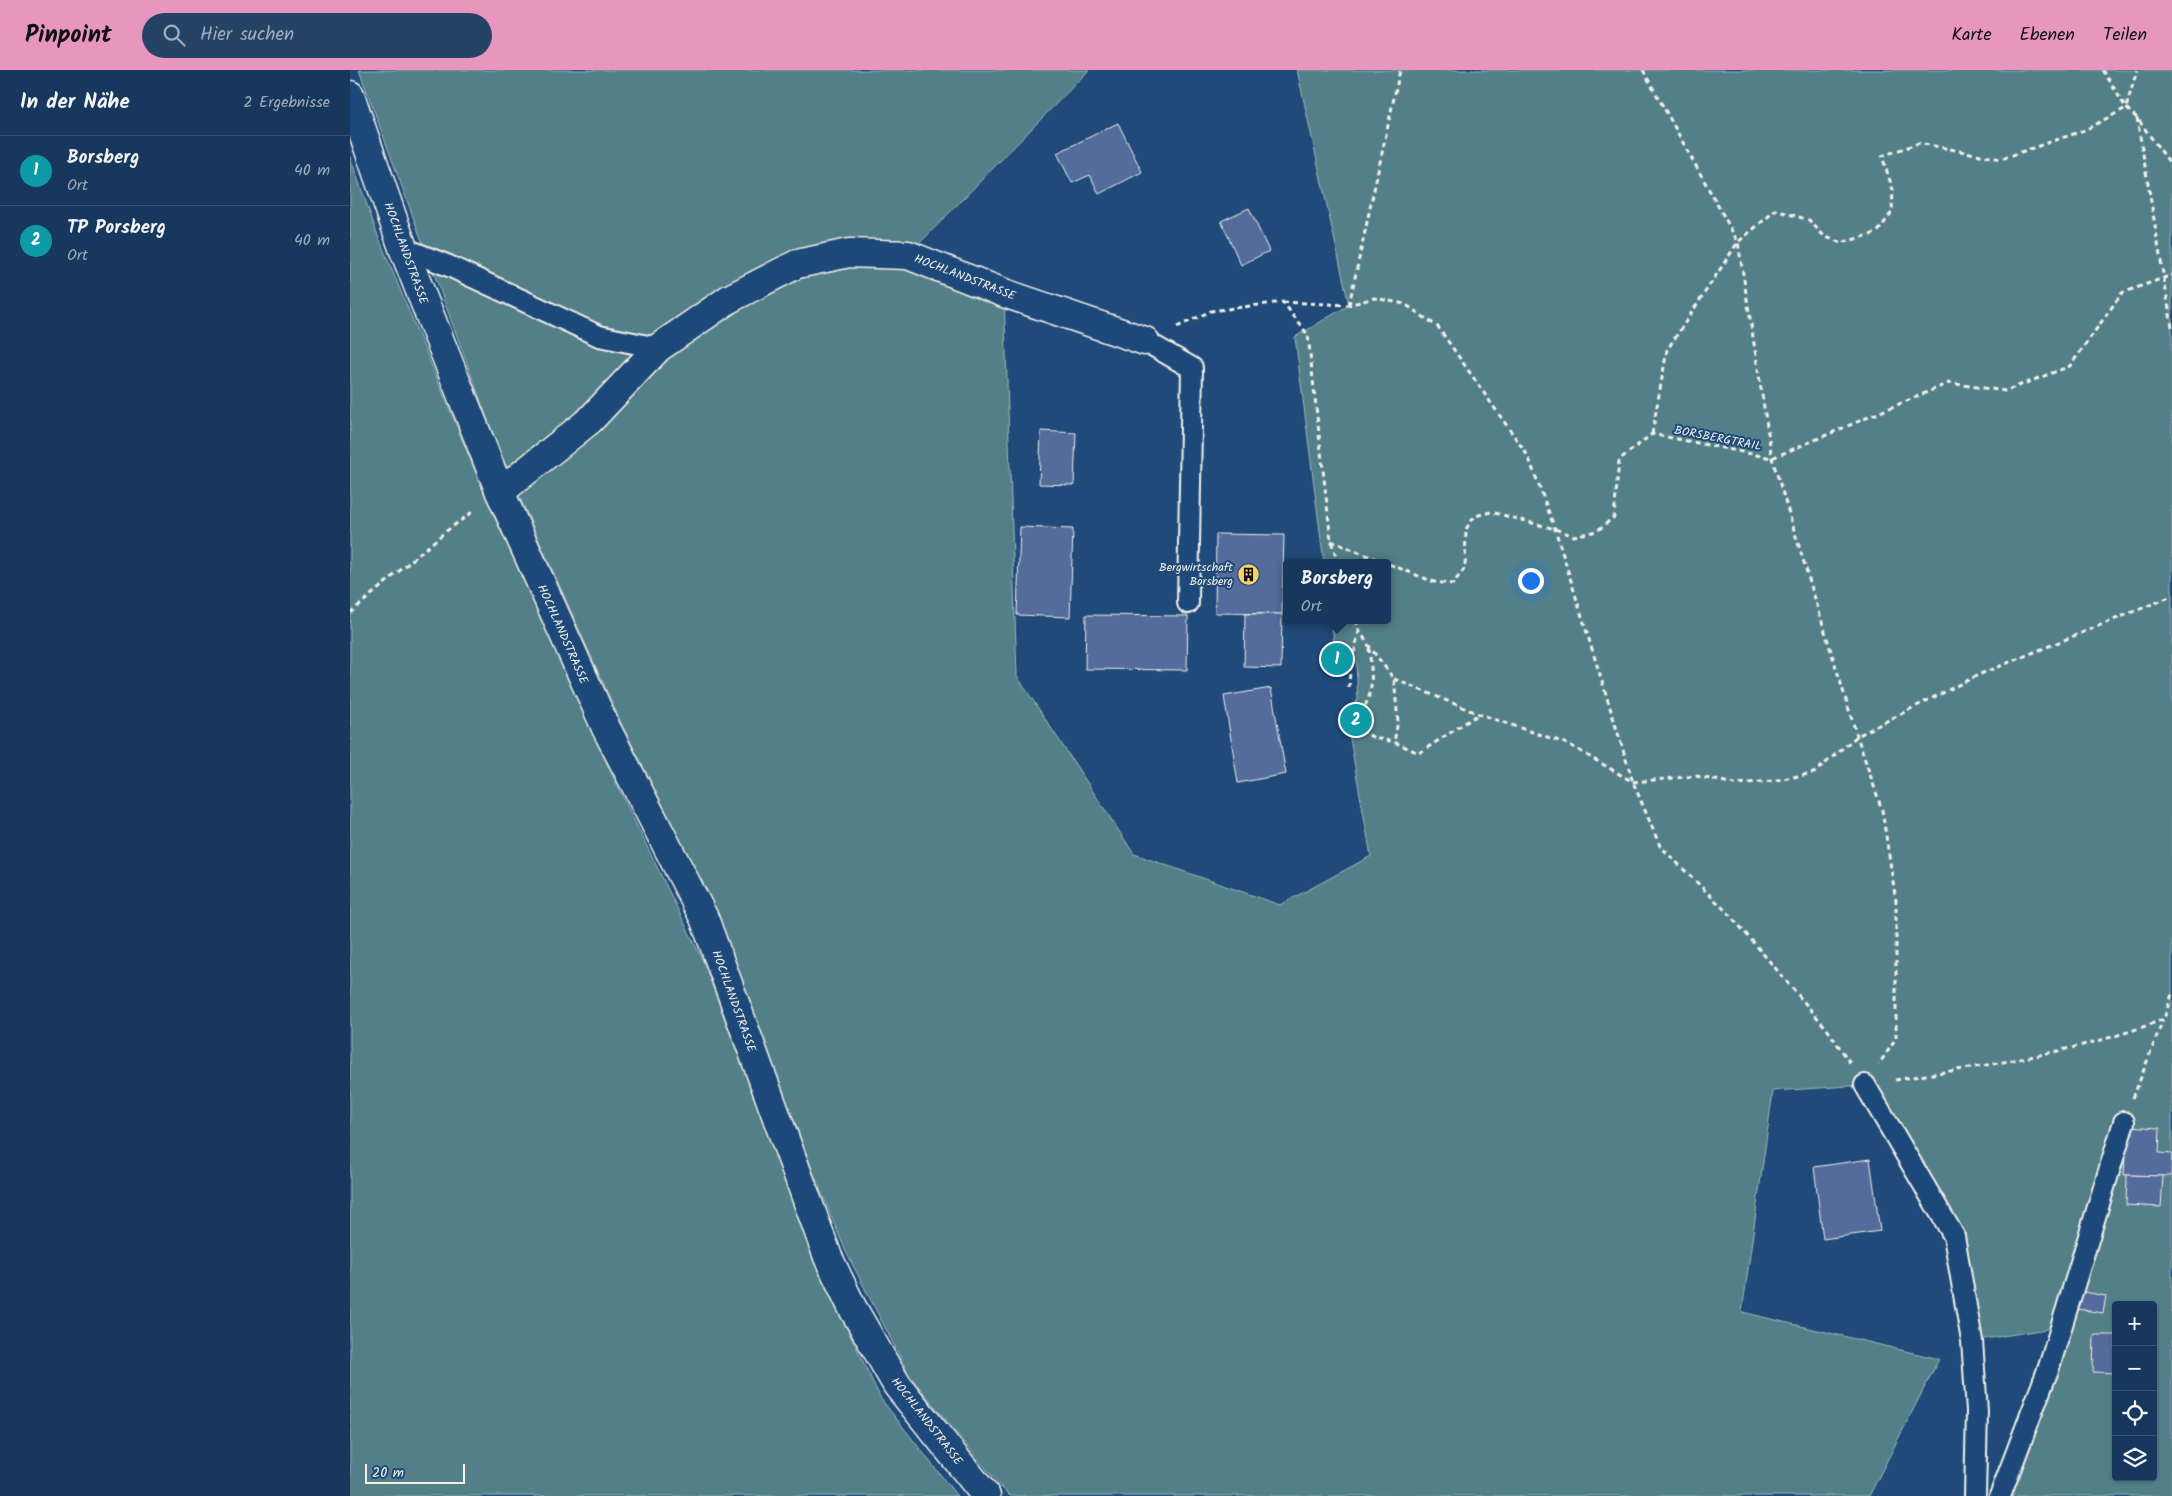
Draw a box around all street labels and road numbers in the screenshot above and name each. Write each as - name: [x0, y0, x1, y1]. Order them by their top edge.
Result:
- street label: HOCHLANDSTRASSE: [378, 200, 433, 308]
- street label: HOCHLANDSTRASSE: [911, 249, 1019, 306]
- street label: BORSBERGTRAIL: [1673, 421, 1763, 456]
- street label: HOCHLANDSTRASSE: [532, 581, 593, 688]
- street label: HOCHLANDSTRASSE: [706, 948, 761, 1056]
- street label: HOCHLANDSTRASSE: [886, 1373, 968, 1470]

